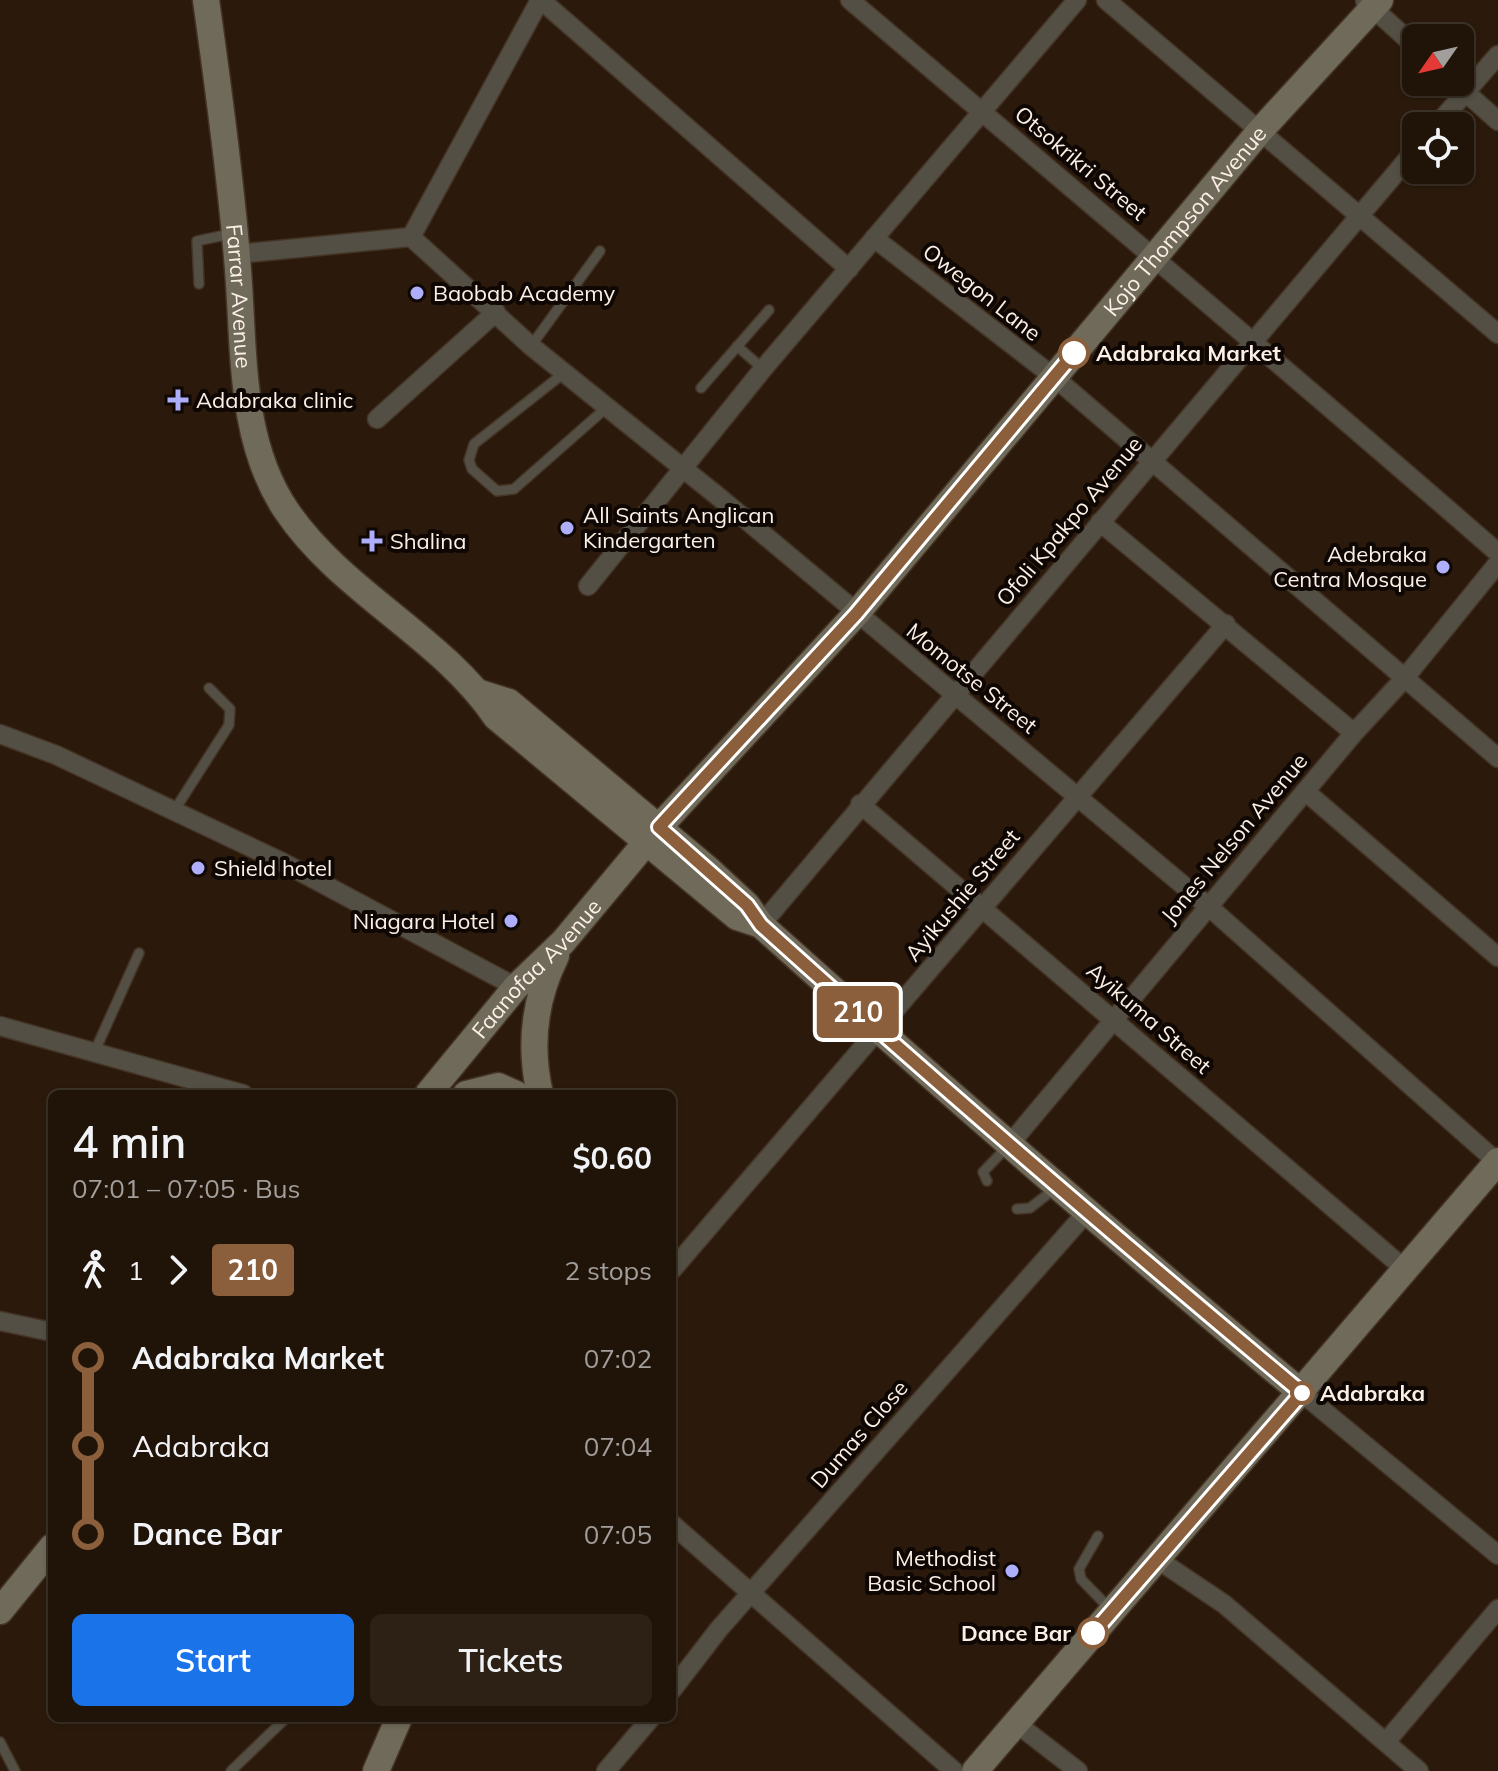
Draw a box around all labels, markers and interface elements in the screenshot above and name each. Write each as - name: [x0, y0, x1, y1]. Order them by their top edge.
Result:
- north arrow: [1402, 24, 1474, 96]
- map controls: [1402, 24, 1474, 184]
- street label: Otsokrikri Street: [1009, 100, 1153, 227]
- button: locate: [1402, 112, 1474, 184]
- street label: Kojo Thompson Avenue: [1097, 120, 1272, 322]
- street label: Farrar Avenue: [220, 223, 258, 369]
- street label: Owegon Lane: [917, 237, 1047, 347]
- place label: Baobab Academy: [433, 279, 615, 307]
- marker: Baobab Academy: [408, 284, 426, 302]
- marker: Adabraka Market: [1059, 338, 1089, 368]
- place label: Adabraka Market: [1096, 339, 1281, 367]
- place label: Adabraka clinic: [196, 386, 353, 414]
- marker: Adabraka clinic: [167, 389, 189, 411]
- street label: Ofoli Kpakpo Avenue: [990, 431, 1148, 611]
- place label: All Saints Anglican Kindergarten: [583, 501, 774, 554]
- marker: All Saints Anglican Kindergarten: [558, 519, 576, 537]
- place label: Shalina: [390, 527, 466, 555]
- marker: Shalina: [361, 530, 383, 552]
- place label: Adebraka Centra Mosque: [1273, 540, 1427, 593]
- marker: Adebraka Centra Mosque: [1434, 558, 1452, 576]
- street label: Momotse Street: [901, 617, 1043, 740]
- street label: Jones Nelson Avenue: [1155, 747, 1313, 929]
- street label: Ayikushie Street: [899, 823, 1026, 967]
- place label: Shield hotel: [214, 854, 332, 882]
- marker: Shield hotel: [189, 859, 207, 877]
- street label: Faanofaa Avenue: [466, 893, 607, 1044]
- place label: Niagara Hotel: [353, 907, 495, 935]
- marker: Niagara Hotel: [502, 912, 520, 930]
- street label: Ayikuma Street: [1081, 956, 1217, 1080]
- line badge: 210: [812, 986, 904, 1038]
- text: 210: [833, 994, 883, 1029]
- text: 4 min: [72, 1114, 186, 1169]
- text: $0.60: [573, 1139, 652, 1177]
- text: 07:01 – 07:05 · Bus: [72, 1172, 301, 1205]
- icon: walk: [72, 1248, 116, 1292]
- icon: forward: [156, 1248, 200, 1292]
- text: 210: [228, 1252, 278, 1287]
- text: 1: [128, 1254, 144, 1287]
- text: 2 stops: [565, 1254, 652, 1287]
- text: Adabraka Market: [132, 1339, 384, 1377]
- text: 07:02: [584, 1342, 652, 1375]
- street label: Dumas Close: [804, 1374, 914, 1494]
- place label: Adabraka: [1320, 1379, 1425, 1407]
- marker: Adabraka: [1291, 1382, 1313, 1404]
- text: Adabraka: [132, 1427, 270, 1465]
- text: 07:04: [584, 1430, 652, 1463]
- text: Dance Bar: [132, 1515, 282, 1553]
- text: 07:05: [584, 1518, 652, 1551]
- place label: Methodist Basic School: [867, 1544, 996, 1597]
- marker: Methodist Basic School: [1003, 1562, 1021, 1580]
- button: Start: [72, 1614, 354, 1706]
- button: Tickets: [370, 1614, 652, 1706]
- marker: Dance Bar: [1078, 1618, 1108, 1648]
- place label: Dance Bar: [961, 1619, 1071, 1647]

